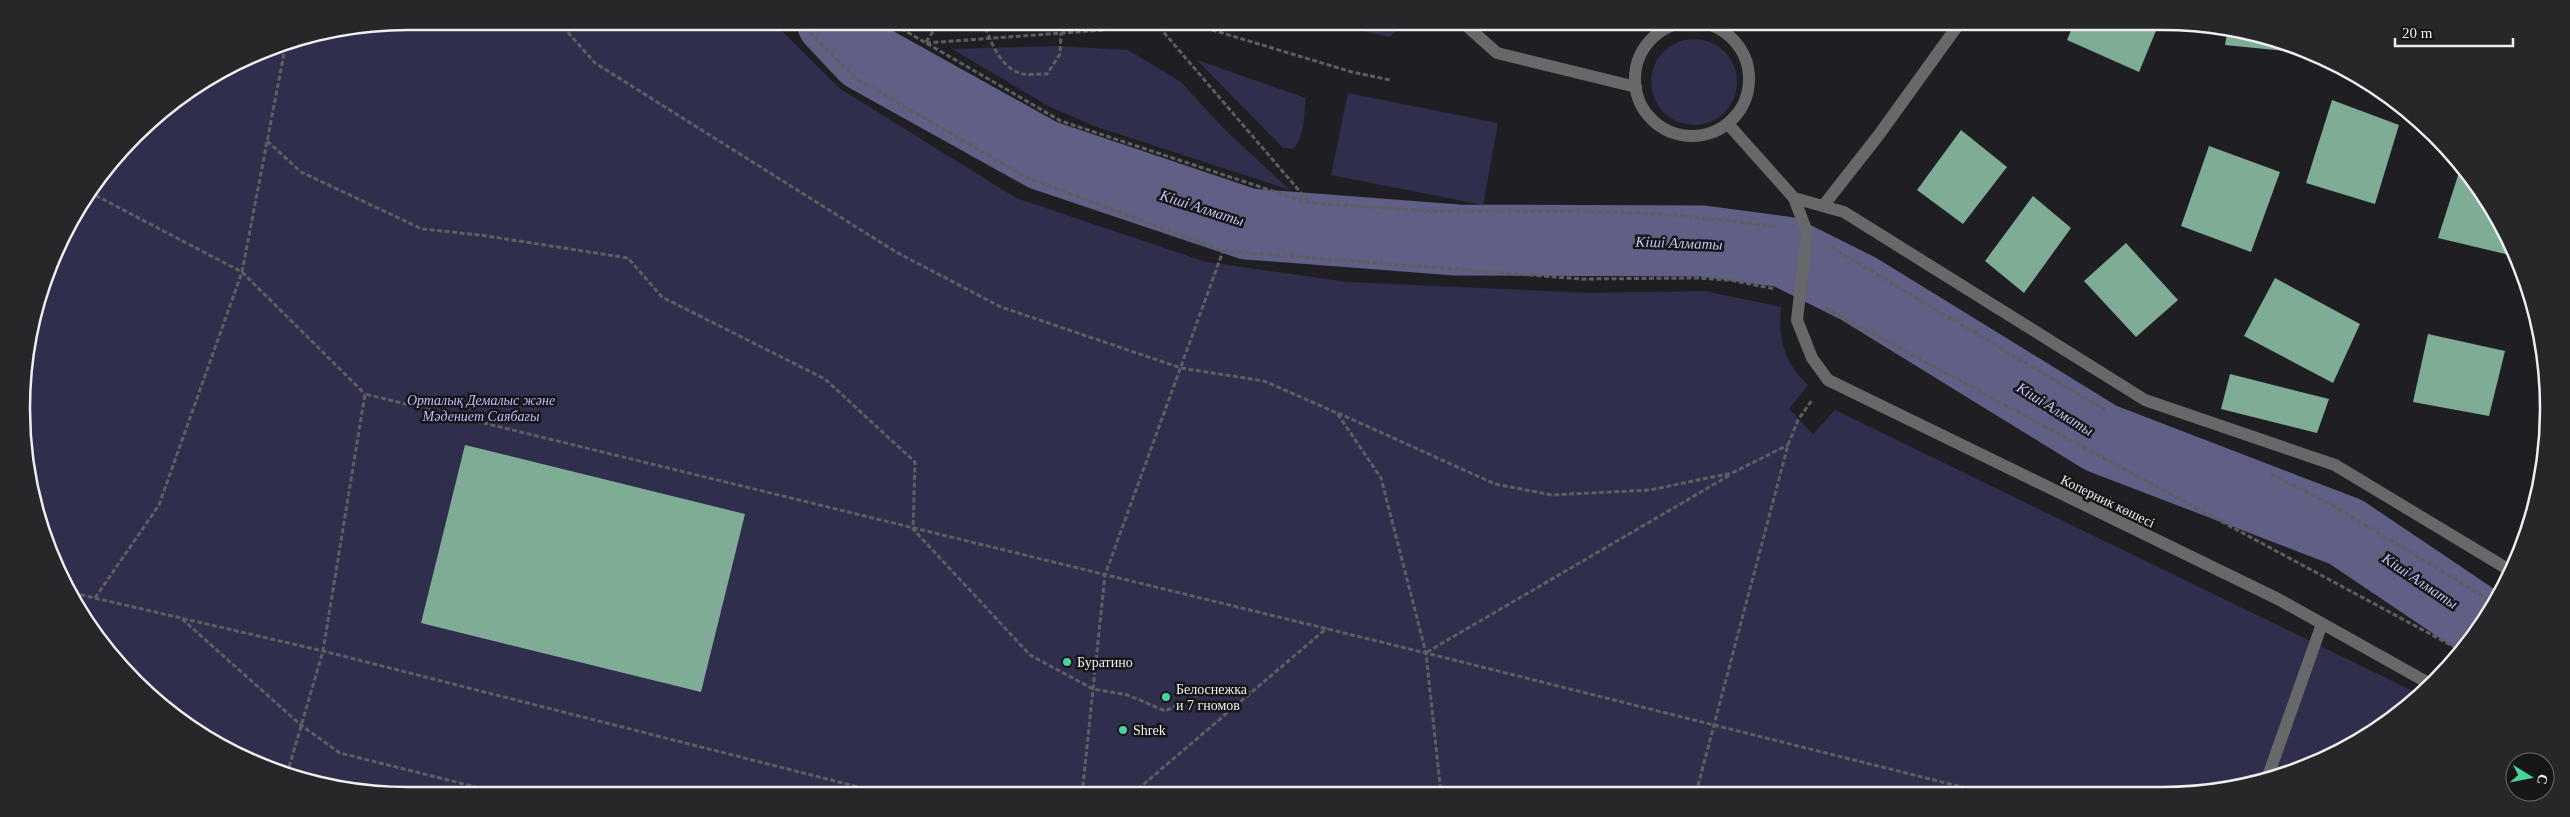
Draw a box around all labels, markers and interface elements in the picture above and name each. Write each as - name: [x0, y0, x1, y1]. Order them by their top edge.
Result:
- scale bar: [2395, 15, 2512, 47]
- text: 20 m: [2402, 25, 2433, 41]
- water label: Кіші Алматы: [1157, 187, 1246, 229]
- water label: Кіші Алматы: [1634, 233, 1723, 253]
- water label: Кіші Алматы: [2013, 379, 2096, 439]
- park label: Орталық Демалыс және Мәдениет Саябағы: [407, 393, 555, 424]
- street label: Коперник көшесі: [2058, 472, 2157, 531]
- water label: Кіші Алматы: [2379, 549, 2461, 612]
- place label: Буратино: [1077, 655, 1133, 670]
- marker: Буратино: [1061, 656, 1073, 668]
- place label: Белоснежка и 7 гномов: [1176, 682, 1248, 713]
- marker: Белоснежка и 7 гномов: [1160, 691, 1172, 703]
- place label: Shrek: [1133, 723, 1166, 738]
- marker: Shrek: [1117, 724, 1129, 736]
- north arrow: [2505, 752, 2555, 802]
- text: С: [2534, 773, 2551, 785]

